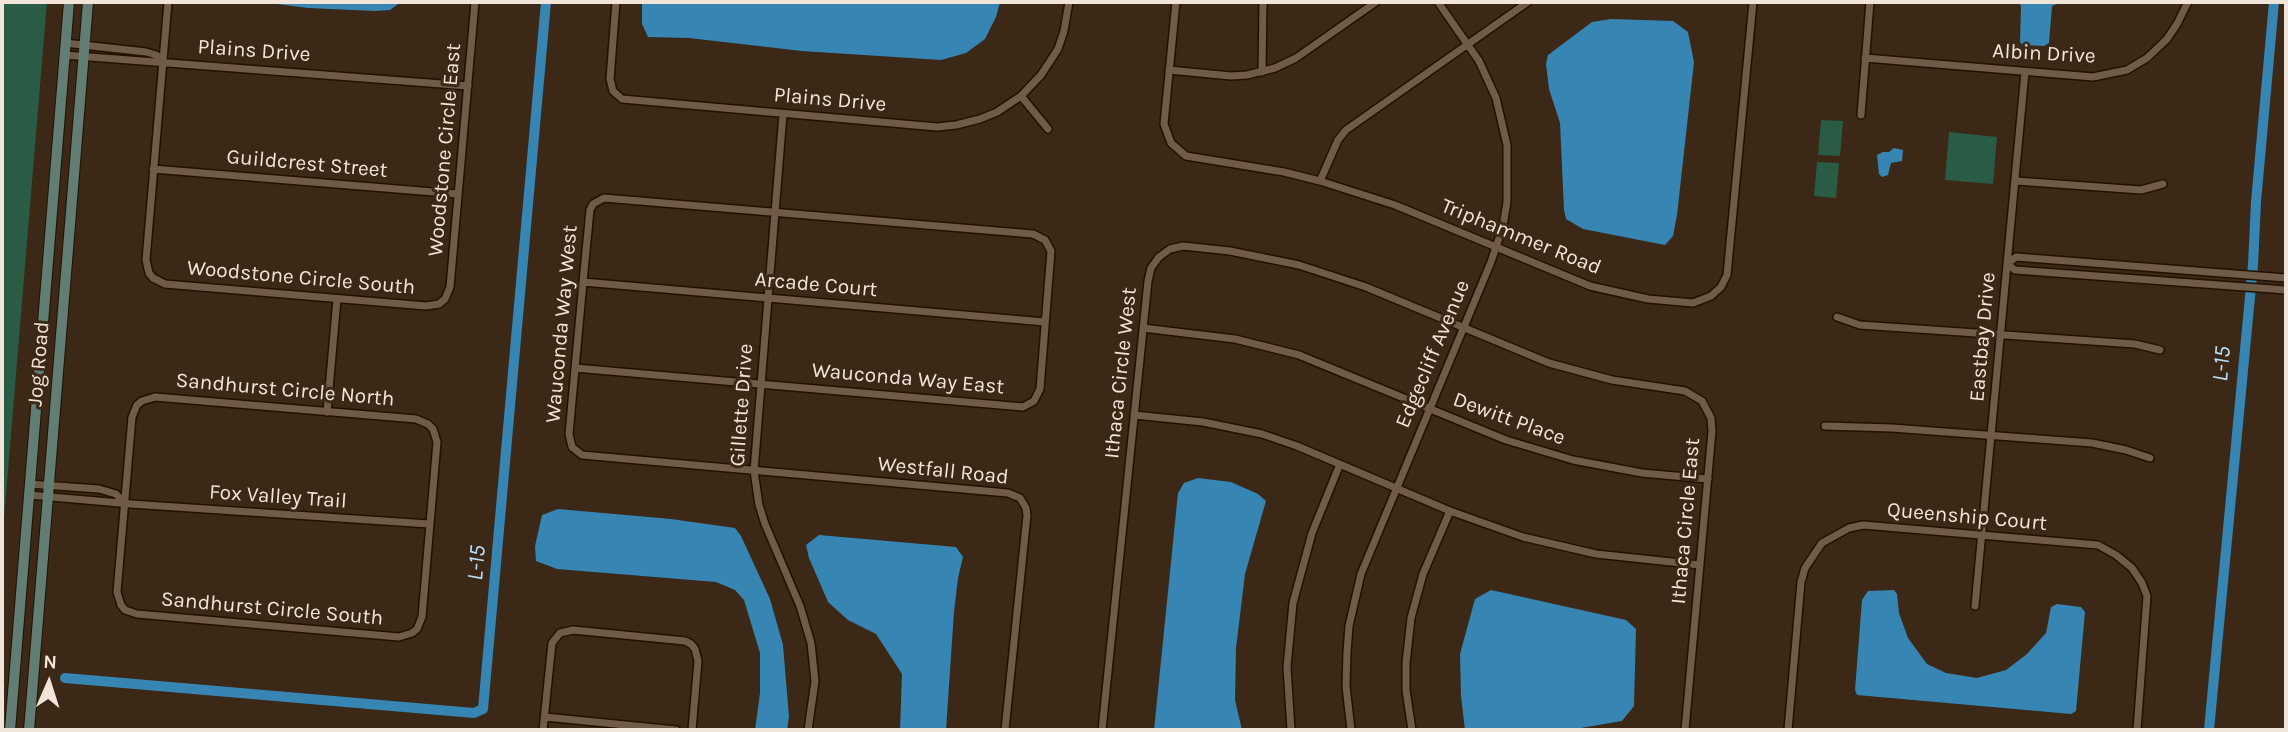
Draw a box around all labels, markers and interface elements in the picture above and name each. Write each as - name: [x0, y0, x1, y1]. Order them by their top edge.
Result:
- street label: Plains Drive: [197, 34, 311, 68]
- street label: Albin Drive: [1992, 39, 2096, 69]
- street label: Woodstone Circle East: [423, 42, 467, 258]
- street label: Plains Drive: [773, 83, 887, 117]
- street label: Guildcrest Street: [225, 144, 389, 184]
- street label: Triphammer Road: [1437, 193, 1605, 281]
- street label: Wauconda Way West: [541, 224, 583, 424]
- street label: Woodstone Circle South: [186, 255, 416, 301]
- street label: Arcade Court: [754, 267, 878, 303]
- street label: Eastbay Drive: [1965, 271, 2001, 403]
- street label: Edgecliff Avenue: [1390, 276, 1476, 432]
- street label: Ithaca Circle West: [1099, 286, 1143, 460]
- street label: Jog Road: [23, 320, 55, 408]
- street label: Gillette Drive: [725, 343, 759, 467]
- water label: L-15: [2207, 345, 2237, 383]
- street label: Wauconda Way East: [811, 358, 1005, 400]
- street label: Sandhurst Circle North: [175, 368, 395, 412]
- street label: Dewitt Place: [1449, 387, 1569, 451]
- street label: Ithaca Circle East: [1666, 437, 1706, 605]
- street label: Westfall Road: [876, 452, 1010, 490]
- street label: Fox Valley Trail: [208, 480, 348, 514]
- street label: Queenship Court: [1886, 497, 2048, 537]
- water label: L-15: [462, 544, 492, 582]
- street label: Sandhurst Circle South: [160, 587, 384, 631]
- north arrow: [14, 648, 84, 718]
- text: N: [43, 651, 57, 673]

